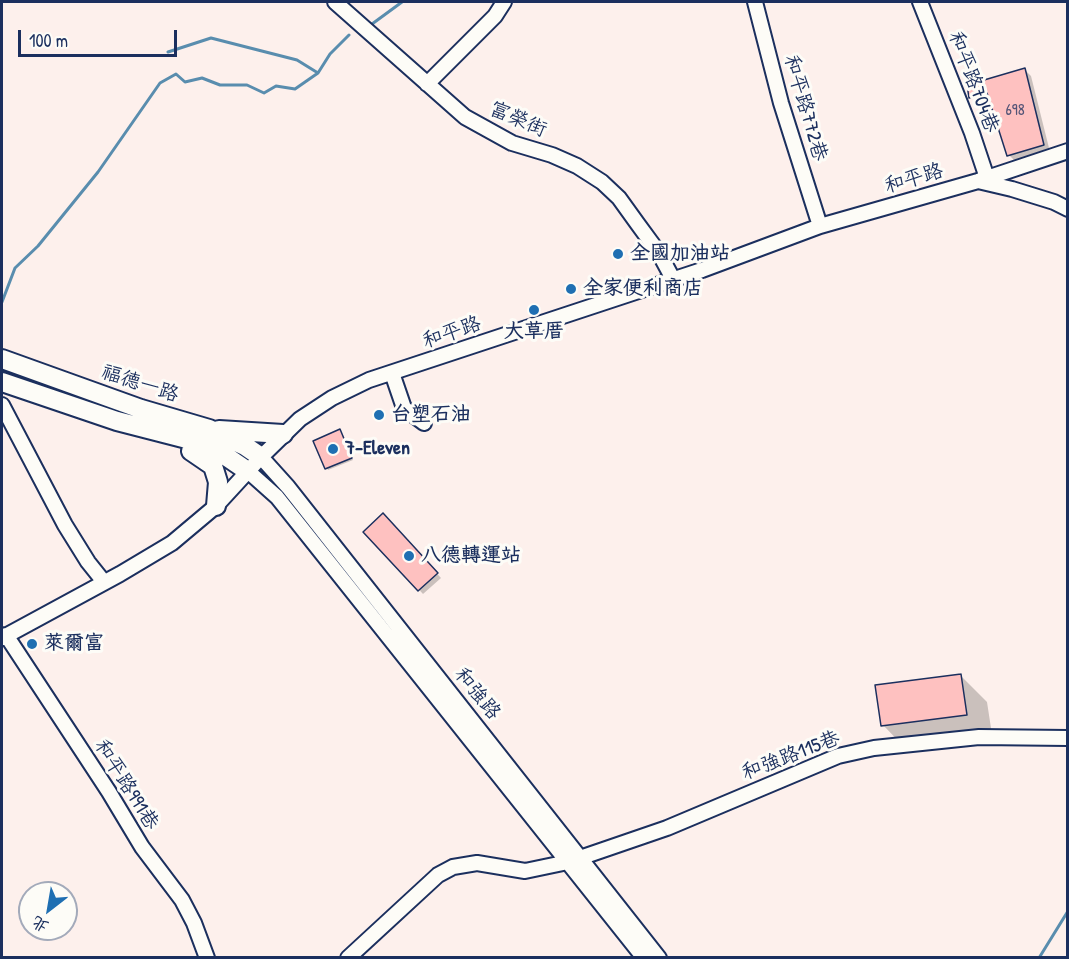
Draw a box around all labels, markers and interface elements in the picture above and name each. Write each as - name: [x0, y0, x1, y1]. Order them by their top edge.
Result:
- scale bar: [21, 18, 180, 56]
- text: 100 m: [29, 28, 68, 53]
- street label: 和平路704巷: [943, 28, 1003, 136]
- street label: 和平路772巷: [778, 52, 832, 164]
- street label: 富榮街: [486, 97, 550, 143]
- house number: 698: [1005, 101, 1025, 121]
- street label: 和平路: [882, 159, 946, 199]
- place label: 全國加油站: [630, 242, 730, 266]
- marker: 全國加油站: [611, 247, 625, 261]
- place label: 全家便利商店: [583, 277, 703, 301]
- marker: 全家便利商店: [564, 282, 578, 296]
- marker: 大草厝: [527, 303, 541, 317]
- street label: 和平路: [420, 312, 484, 354]
- place label: 大草厝: [504, 320, 564, 344]
- street label: 福德一路: [98, 360, 182, 408]
- place label: 台塑石油: [391, 403, 471, 427]
- marker: 台塑石油: [372, 408, 386, 422]
- place label: 7-Eleven: [345, 437, 410, 461]
- marker: 7-Eleven: [326, 442, 340, 456]
- place label: 八德轉運站: [421, 544, 521, 568]
- marker: 八德轉運站: [402, 549, 416, 563]
- place label: 萊爾富: [44, 632, 104, 656]
- marker: 萊爾富: [25, 637, 39, 651]
- street label: 和強路: [449, 663, 505, 725]
- street label: 和強路115巷: [739, 726, 843, 786]
- street label: 和平路991巷: [89, 735, 163, 835]
- north arrow: [18, 881, 78, 941]
- text: 北: [27, 911, 52, 938]

